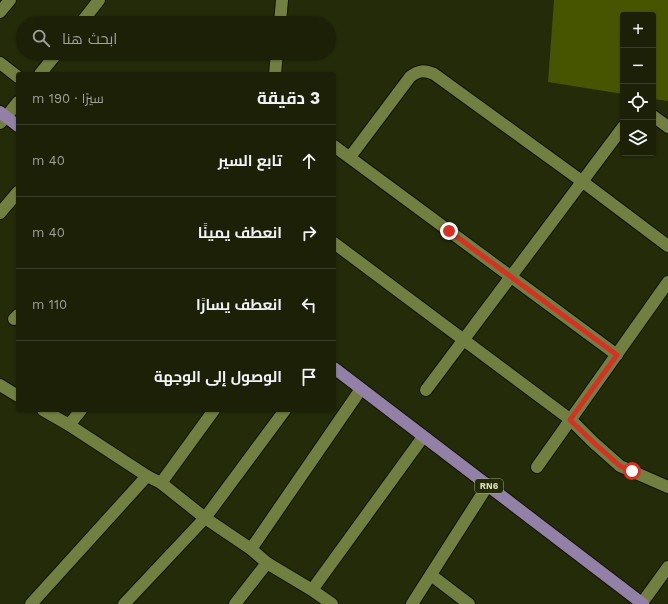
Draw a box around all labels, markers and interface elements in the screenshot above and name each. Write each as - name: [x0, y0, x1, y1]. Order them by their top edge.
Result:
- map controls: [620, 12, 656, 156]
- button: +: [620, 12, 656, 48]
- search box: [16, 16, 336, 60]
- icon: search: [30, 27, 52, 49]
- text: ابحث هنا: [62, 30, 117, 48]
- button: −: [620, 48, 656, 84]
- button: locate: [620, 84, 656, 120]
- text: 3 دقيقة: [257, 88, 320, 108]
- text: سيرًا · 190 m: [32, 91, 104, 106]
- button: layers: [620, 120, 656, 156]
- icon: ahead: [298, 150, 320, 172]
- text: تابع السير: [218, 152, 282, 170]
- text: 40 m: [32, 153, 65, 168]
- icon: right: [298, 222, 320, 244]
- route end: [440, 222, 458, 240]
- text: انعطف يمينًا: [198, 224, 282, 242]
- text: 40 m: [32, 225, 65, 240]
- icon: left: [298, 294, 320, 316]
- text: انعطف يسارًا: [196, 296, 282, 314]
- text: 110 m: [32, 297, 67, 312]
- icon: arrive: [298, 366, 320, 388]
- text: الوصول إلى الوجهة: [154, 368, 282, 386]
- route start: [623, 462, 641, 480]
- road number: RN6: [475, 479, 503, 493]

